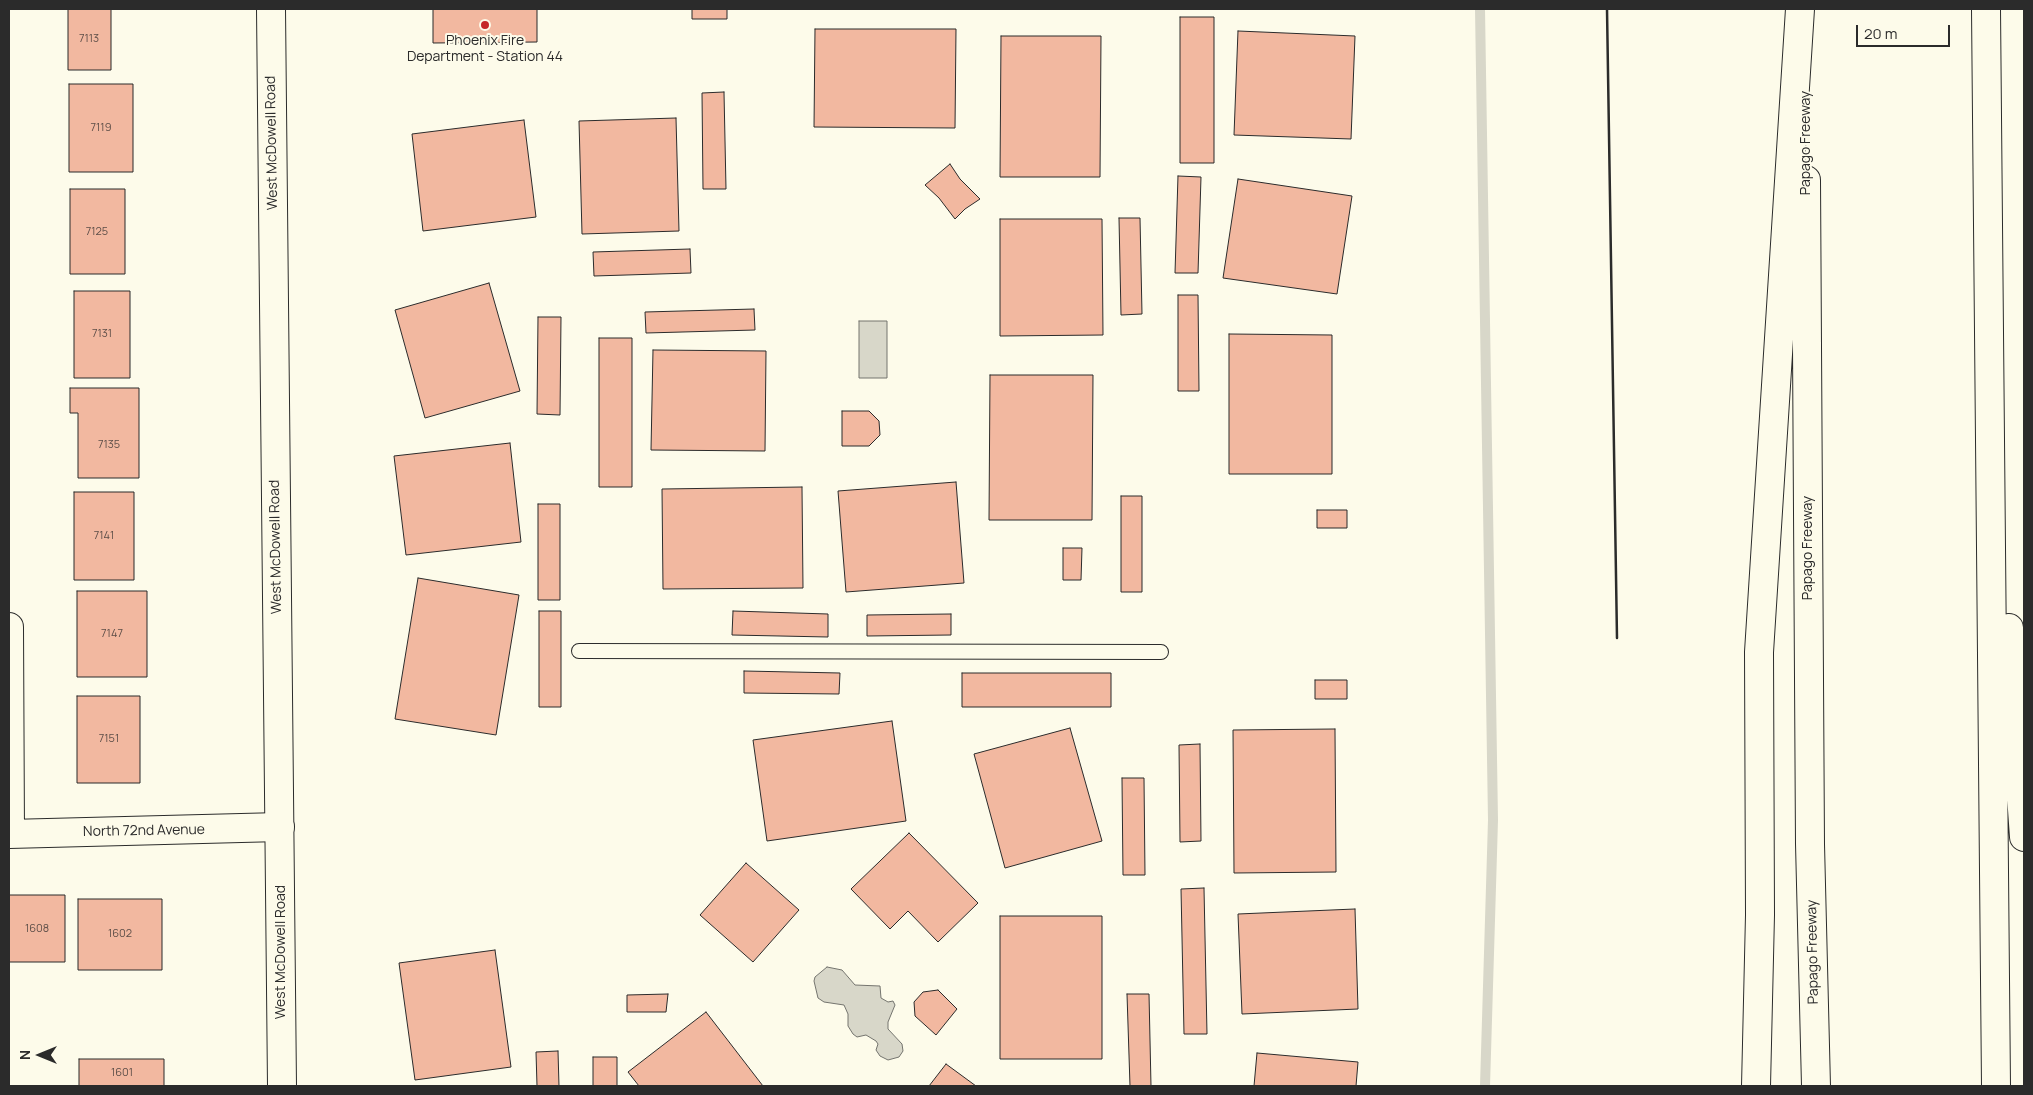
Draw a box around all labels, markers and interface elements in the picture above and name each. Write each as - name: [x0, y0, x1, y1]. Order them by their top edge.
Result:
- scale bar: [1858, 15, 1952, 47]
- marker: Phoenix Fire Department - Station 44: [479, 19, 491, 31]
- text: 20 m: [1864, 23, 1897, 44]
- house number: 7113: [79, 32, 99, 46]
- place label: Phoenix Fire Department - Station 44: [407, 33, 563, 65]
- street label: West McDowell Road: [262, 76, 282, 210]
- street label: Papago Freeway: [1798, 91, 1814, 195]
- house number: 7119: [91, 121, 111, 135]
- house number: 7125: [86, 225, 108, 239]
- house number: 7131: [92, 327, 112, 341]
- house number: 7135: [98, 438, 120, 452]
- street label: West McDowell Road: [266, 480, 286, 614]
- street label: Papago Freeway: [1800, 496, 1816, 600]
- house number: 7141: [94, 529, 114, 543]
- house number: 7147: [101, 627, 123, 641]
- house number: 7151: [99, 732, 119, 746]
- street label: North 72nd Avenue: [83, 822, 205, 840]
- street label: West McDowell Road: [273, 885, 289, 1019]
- street label: Papago Freeway: [1804, 900, 1822, 1004]
- house number: 1608: [25, 922, 49, 936]
- house number: 1602: [108, 927, 132, 941]
- north arrow: [15, 1030, 65, 1080]
- text: N: [15, 1050, 34, 1060]
- house number: 1601: [111, 1066, 133, 1080]

